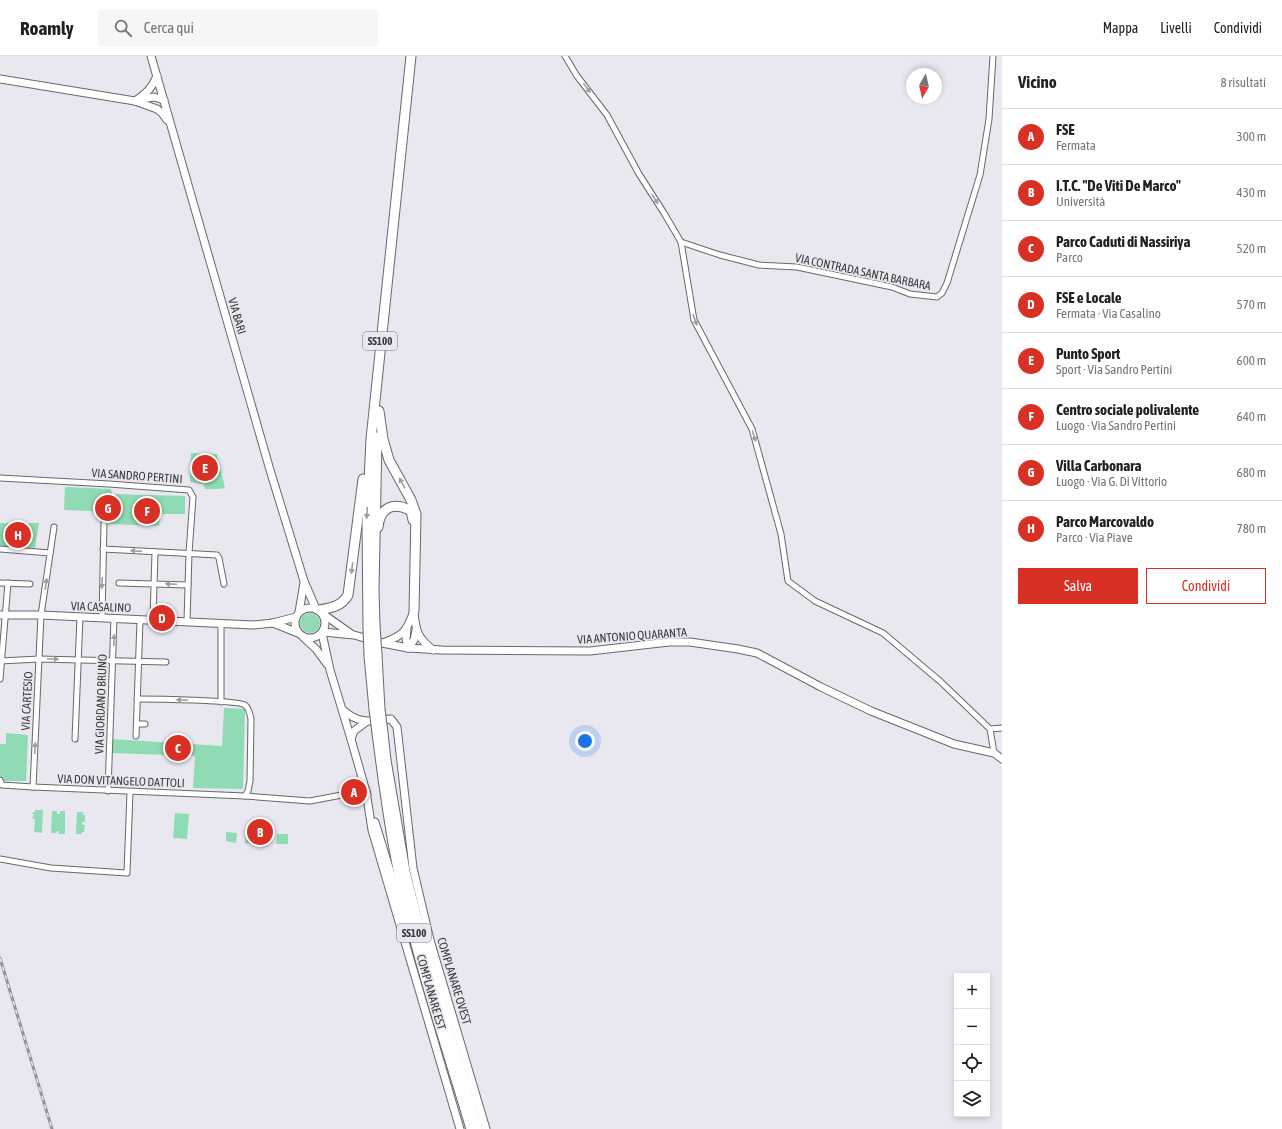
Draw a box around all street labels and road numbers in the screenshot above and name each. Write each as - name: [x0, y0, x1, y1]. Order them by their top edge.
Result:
- street label: VIA CONTRADA SANTA BARBARA: [794, 251, 932, 293]
- street label: VIA BARI: [225, 296, 249, 336]
- road number: SS100: [363, 332, 397, 350]
- street label: VIA SANDRO PERTINI: [91, 466, 183, 486]
- street label: VIA CASALINO: [71, 599, 131, 615]
- street label: VIA ANTONIO QUARANTA: [577, 625, 687, 647]
- street label: VIA GIORDANO BRUNO: [92, 654, 110, 754]
- street label: VIA CARTESIO: [18, 671, 36, 731]
- street label: VIA DON VITANGELO DATTOLI: [57, 772, 185, 790]
- road number: SS100: [397, 924, 431, 942]
- street label: COMPLANARE OVEST: [434, 936, 474, 1027]
- street label: COMPLANARE EST: [414, 953, 449, 1032]

